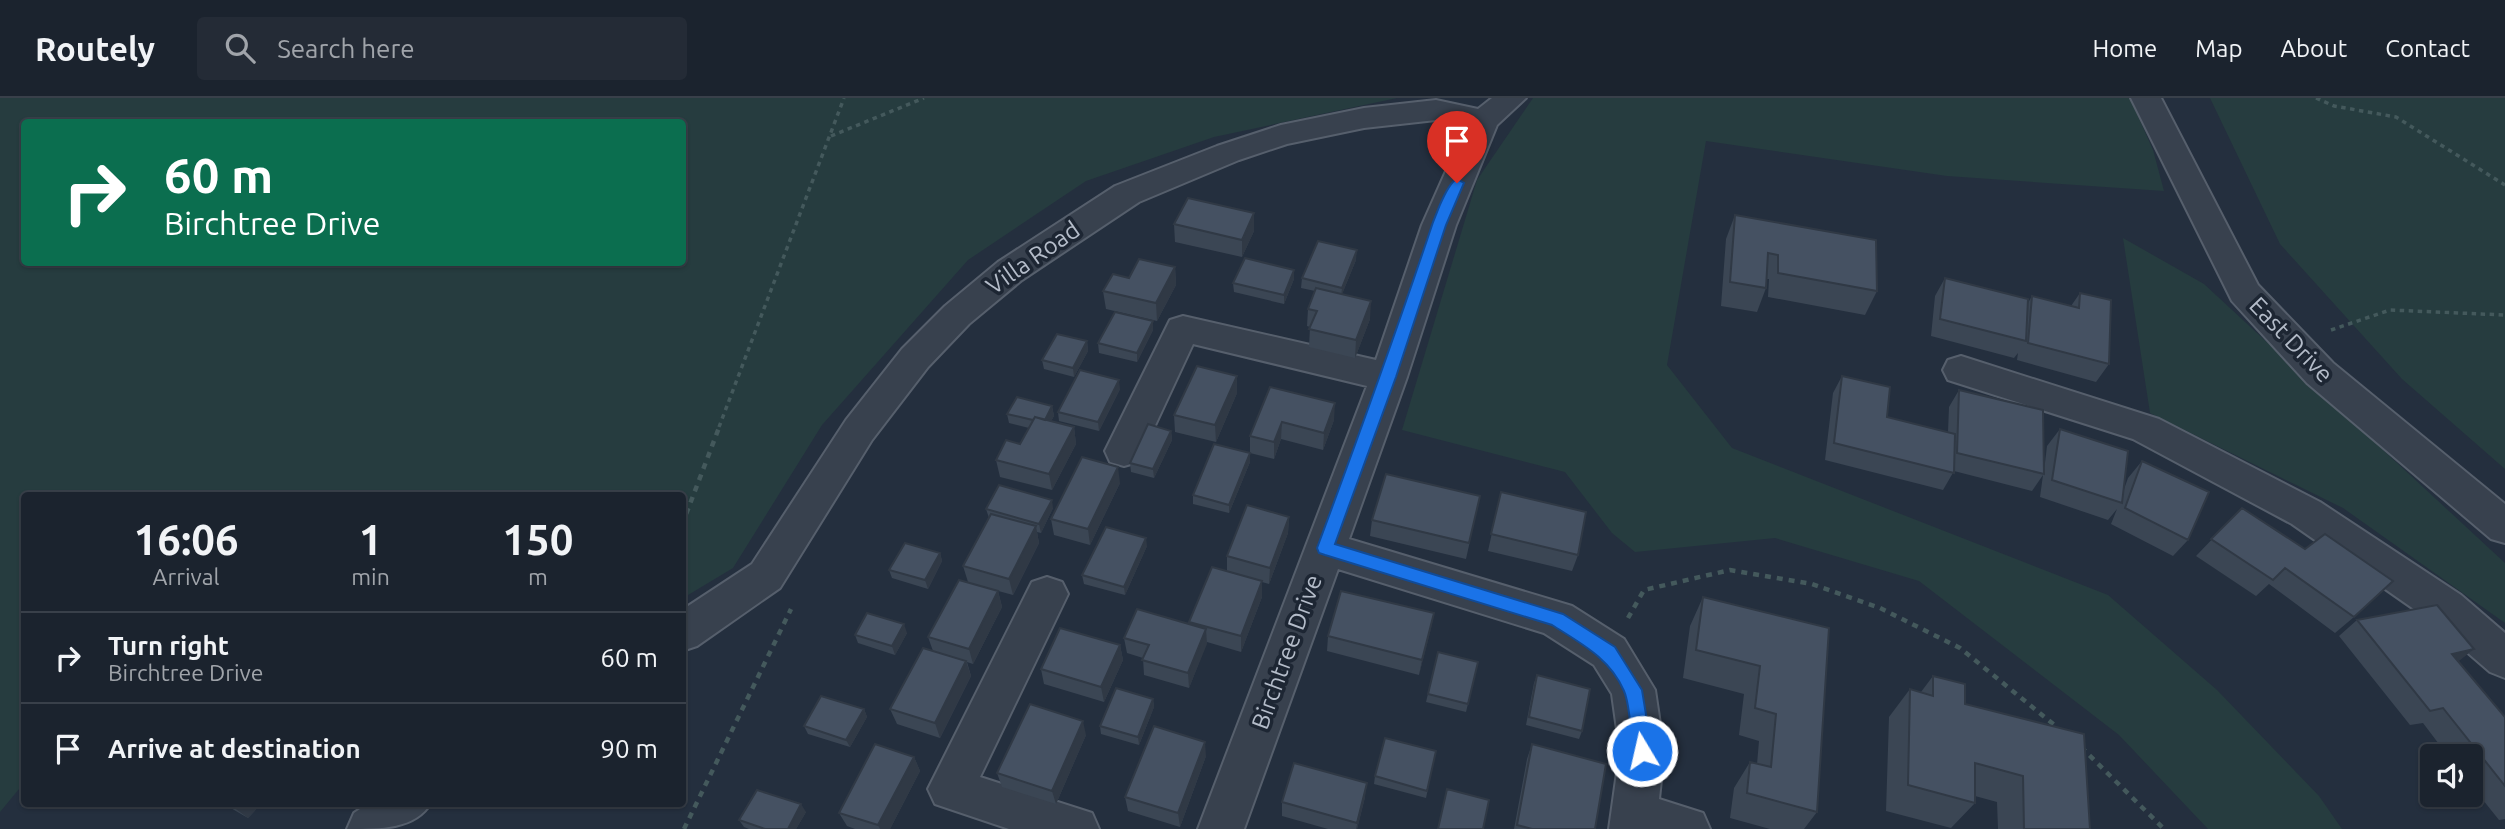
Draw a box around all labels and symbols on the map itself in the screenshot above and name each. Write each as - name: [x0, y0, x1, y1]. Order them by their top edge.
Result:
- pin: [1427, 111, 1487, 183]
- street label: Villa Road: [981, 216, 1085, 300]
- street label: East Drive: [2244, 291, 2339, 388]
- street label: Birchtree Drive: [1246, 571, 1327, 733]
- position arrow: [1605, 714, 1679, 788]

